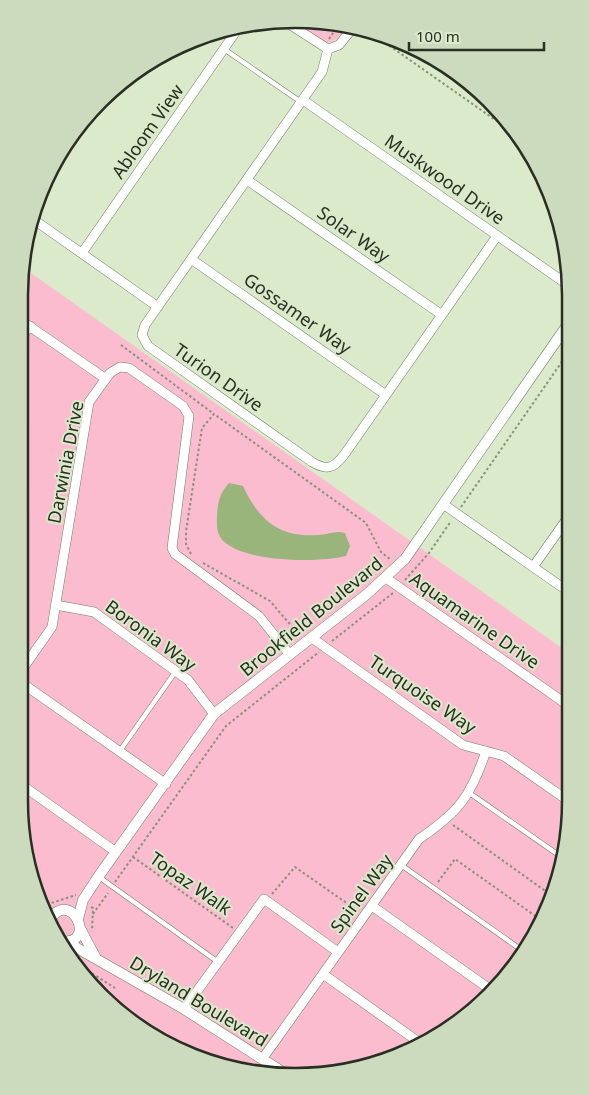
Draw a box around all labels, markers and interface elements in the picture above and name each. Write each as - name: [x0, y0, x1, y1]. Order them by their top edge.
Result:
- scale bar: [409, 20, 544, 52]
- text: 100 m: [416, 26, 460, 46]
- street label: Abloom View: [106, 79, 188, 183]
- street label: Muskwood Drive: [380, 128, 510, 230]
- street label: Solar Way: [313, 200, 396, 268]
- street label: Gossamer Way: [239, 267, 357, 359]
- street label: Turion Drive: [170, 337, 268, 417]
- street label: Darwinia Drive: [41, 399, 89, 525]
- street label: Brookfield Boulevard: [235, 551, 387, 681]
- street label: Aquamarine Drive: [405, 566, 545, 674]
- street label: Boronia Way: [101, 594, 202, 677]
- street label: Turquoise Way: [365, 649, 482, 739]
- street label: Topaz Walk: [145, 846, 237, 920]
- street label: Spinel Way: [324, 848, 398, 937]
- street label: Dryland Boulevard: [126, 950, 272, 1052]

